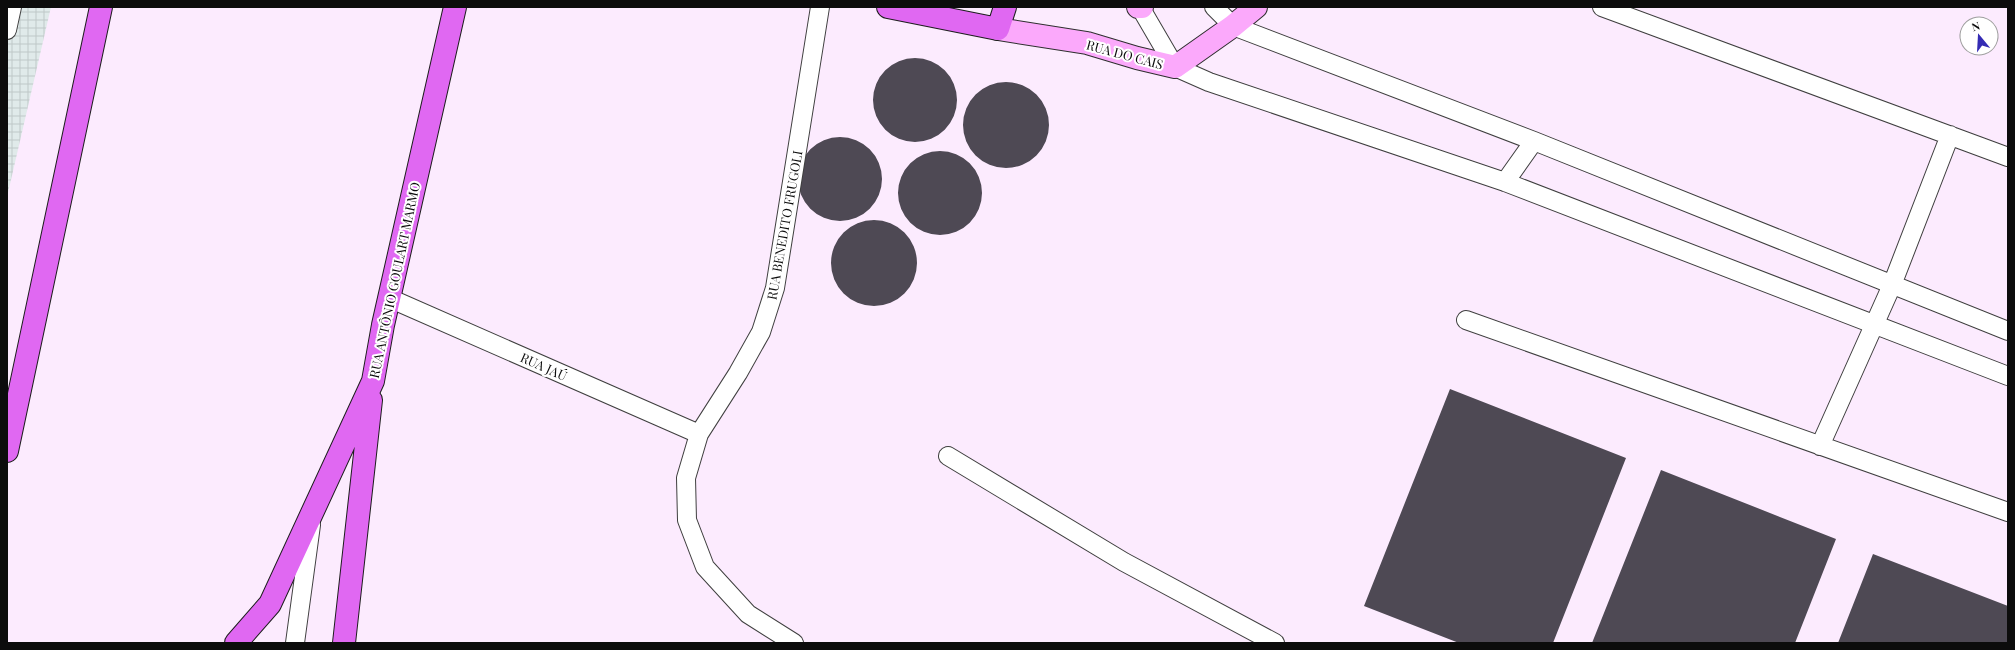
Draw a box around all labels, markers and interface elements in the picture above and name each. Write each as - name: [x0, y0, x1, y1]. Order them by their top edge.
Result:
- north arrow: [1959, 16, 1999, 56]
- text: N: [1970, 18, 1982, 34]
- street label: RUA DO CAIS: [1085, 36, 1165, 72]
- street label: RUA BENEDITO FRUGOLI: [763, 149, 805, 301]
- street label: RUA ANTÔNIO GOULART MARMO: [365, 180, 423, 380]
- street label: RUA JAÚ: [518, 348, 570, 384]

